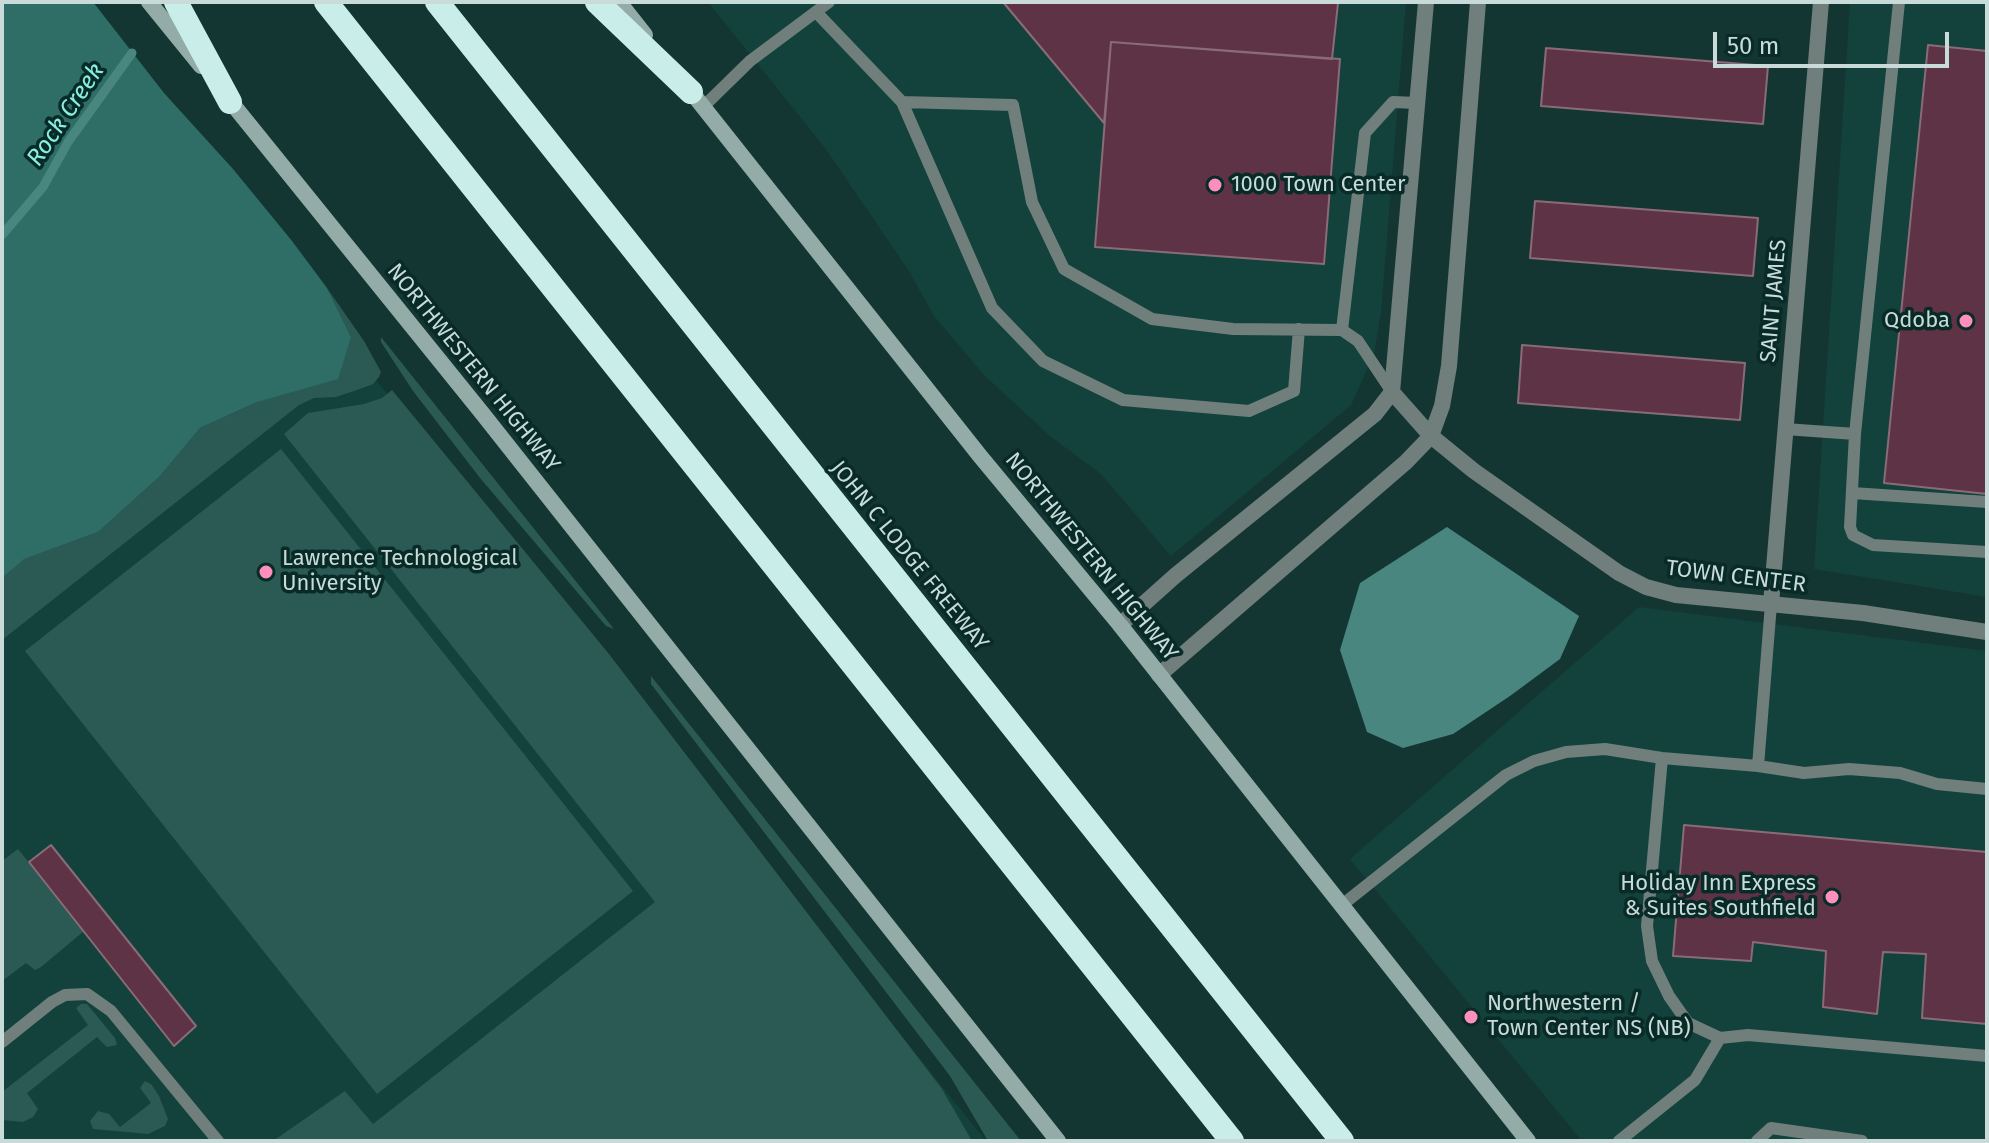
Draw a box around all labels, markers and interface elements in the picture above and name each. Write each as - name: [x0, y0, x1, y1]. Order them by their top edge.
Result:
- scale bar: [1717, 16, 1953, 66]
- text: 50 m: [1727, 32, 1779, 60]
- water label: Rock Creek: [21, 58, 111, 172]
- place label: 1000 Town Center: [1231, 172, 1406, 198]
- marker: 1000 Town Center: [1206, 176, 1224, 194]
- street label: SAINT JAMES: [1755, 238, 1793, 364]
- street label: NORTHWESTERN HIGHWAY: [381, 259, 565, 477]
- place label: Qdoba: [1884, 308, 1950, 334]
- marker: Qdoba: [1957, 312, 1975, 330]
- street label: NORTHWESTERN HIGHWAY: [999, 448, 1183, 666]
- street label: JOHN C LODGE FREEWAY: [824, 456, 994, 656]
- place label: Lawrence Technological University: [282, 546, 518, 598]
- street label: TOWN CENTER: [1665, 555, 1807, 599]
- marker: Lawrence Technological University: [257, 563, 275, 581]
- place label: Holiday Inn Express & Suites Southfield: [1620, 871, 1816, 922]
- marker: Holiday Inn Express & Suites Southfield: [1823, 888, 1841, 906]
- place label: Northwestern / Town Center NS (NB): [1487, 991, 1691, 1042]
- marker: Northwestern / Town Center NS (NB): [1462, 1008, 1480, 1026]

